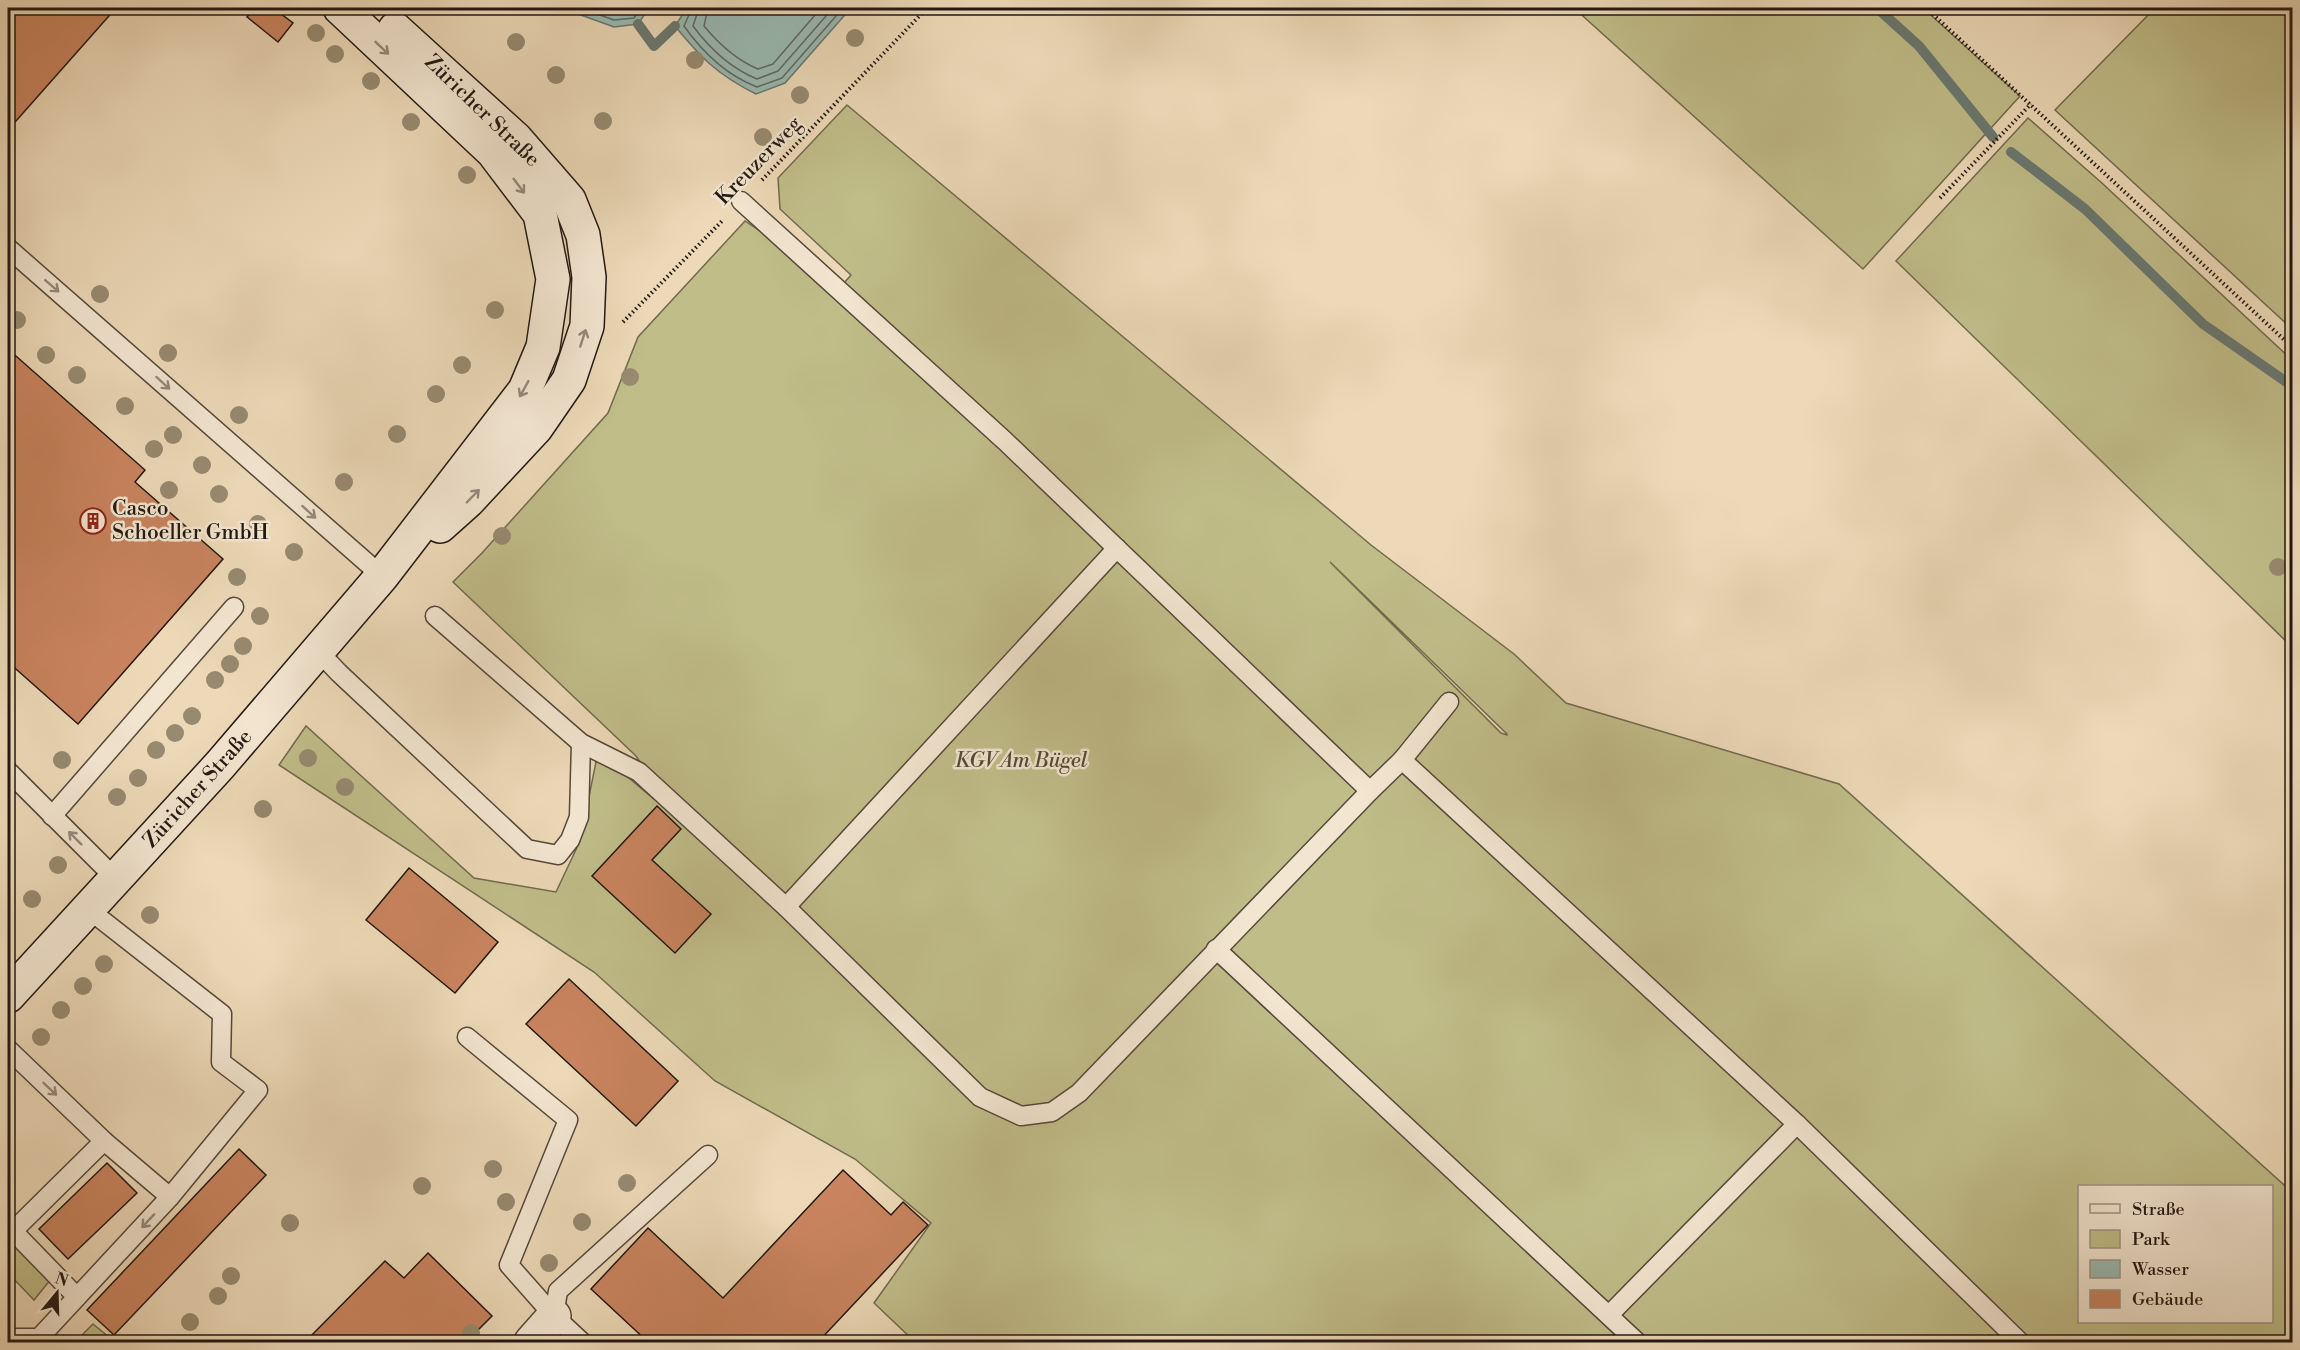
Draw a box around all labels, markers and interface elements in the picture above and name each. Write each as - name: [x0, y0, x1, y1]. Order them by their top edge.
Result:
- one-way arrow: [375, 40, 390, 55]
- street label: Züricher Straße: [419, 49, 545, 173]
- street label: Kreuzerweg: [710, 111, 808, 211]
- one-way arrow: [512, 178, 525, 194]
- one-way arrow: [44, 279, 59, 293]
- one-way arrow: [578, 329, 589, 348]
- one-way arrow: [156, 376, 171, 390]
- one-way arrow: [518, 380, 530, 397]
- one-way arrow: [466, 488, 480, 503]
- place label: Casco Schoeller GmbH: [112, 496, 269, 546]
- one-way arrow: [301, 505, 317, 519]
- building icon: Casco Schoeller GmbH: [78, 506, 108, 536]
- street label: Züricher Straße: [138, 724, 258, 854]
- park label: KGV Am Bügel: [955, 748, 1087, 774]
- one-way arrow: [67, 831, 82, 845]
- one-way arrow: [42, 1082, 57, 1096]
- legend: [2078, 1185, 2273, 1323]
- text: Straße: [2132, 1198, 2185, 1221]
- one-way arrow: [141, 1214, 155, 1229]
- text: Park: [2132, 1228, 2171, 1251]
- text: Wasser: [2131, 1258, 2189, 1281]
- north arrow: [27, 1263, 87, 1323]
- text: N: [52, 1268, 71, 1291]
- text: Gebäude: [2132, 1288, 2203, 1311]

